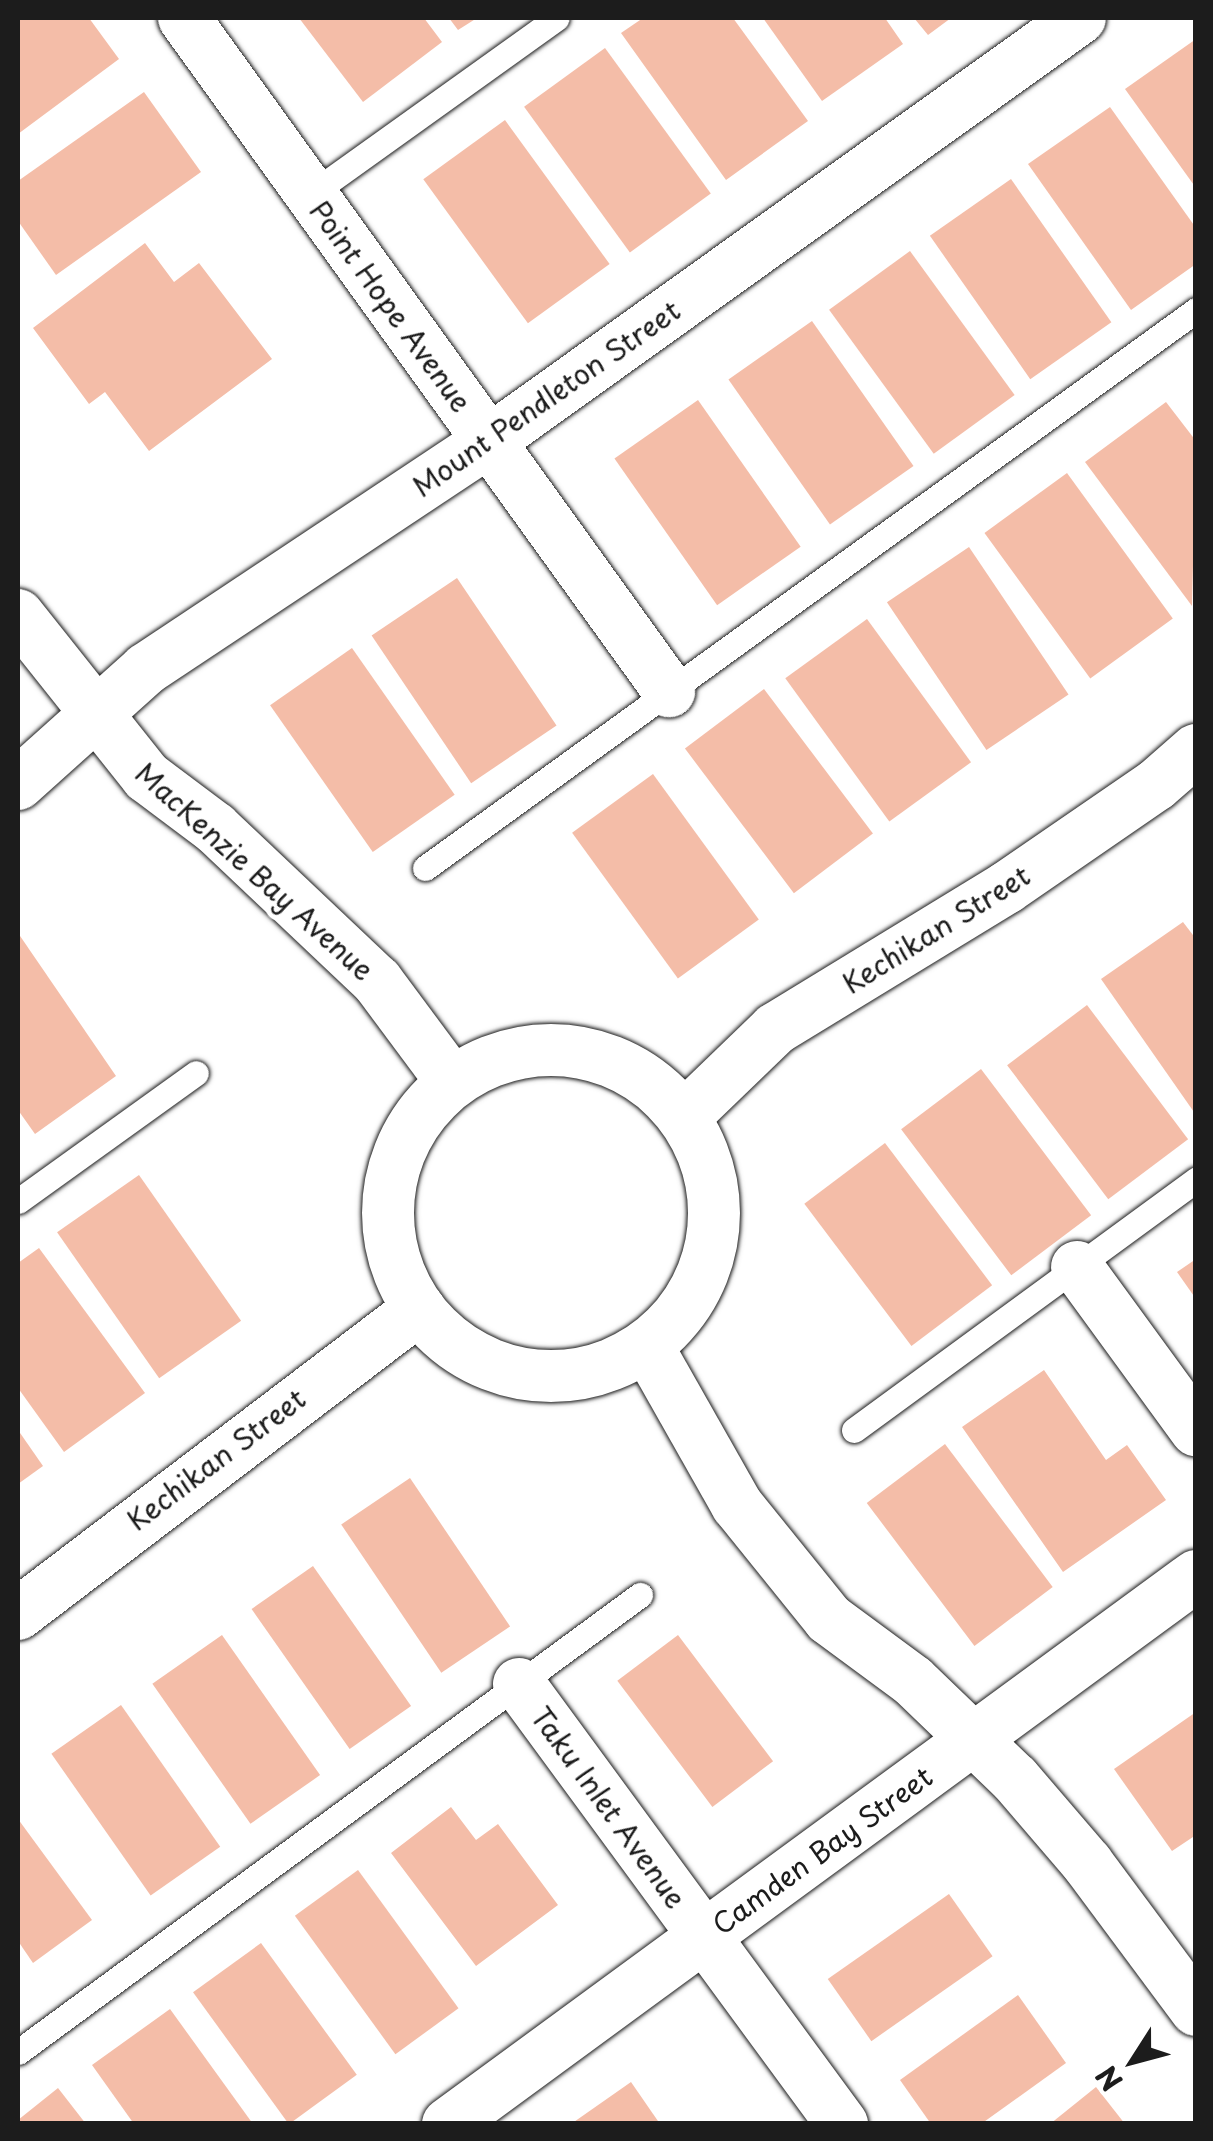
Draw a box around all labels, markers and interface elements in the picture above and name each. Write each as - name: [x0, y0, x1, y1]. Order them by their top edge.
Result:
- street label: Point Hope Avenue: [304, 194, 478, 418]
- street label: Mount Pendleton Street: [407, 293, 685, 503]
- street label: MacKenzie Bay Avenue: [129, 755, 381, 987]
- street label: Kechikan Street: [836, 858, 1036, 1000]
- street label: Kechikan Street: [121, 1381, 311, 1537]
- street label: Taku Inlet Avenue: [525, 1700, 693, 1914]
- street label: Camden Bay Street: [705, 1758, 939, 1942]
- north arrow: [1083, 2011, 1183, 2111]
- text: N: [1084, 2057, 1132, 2101]

